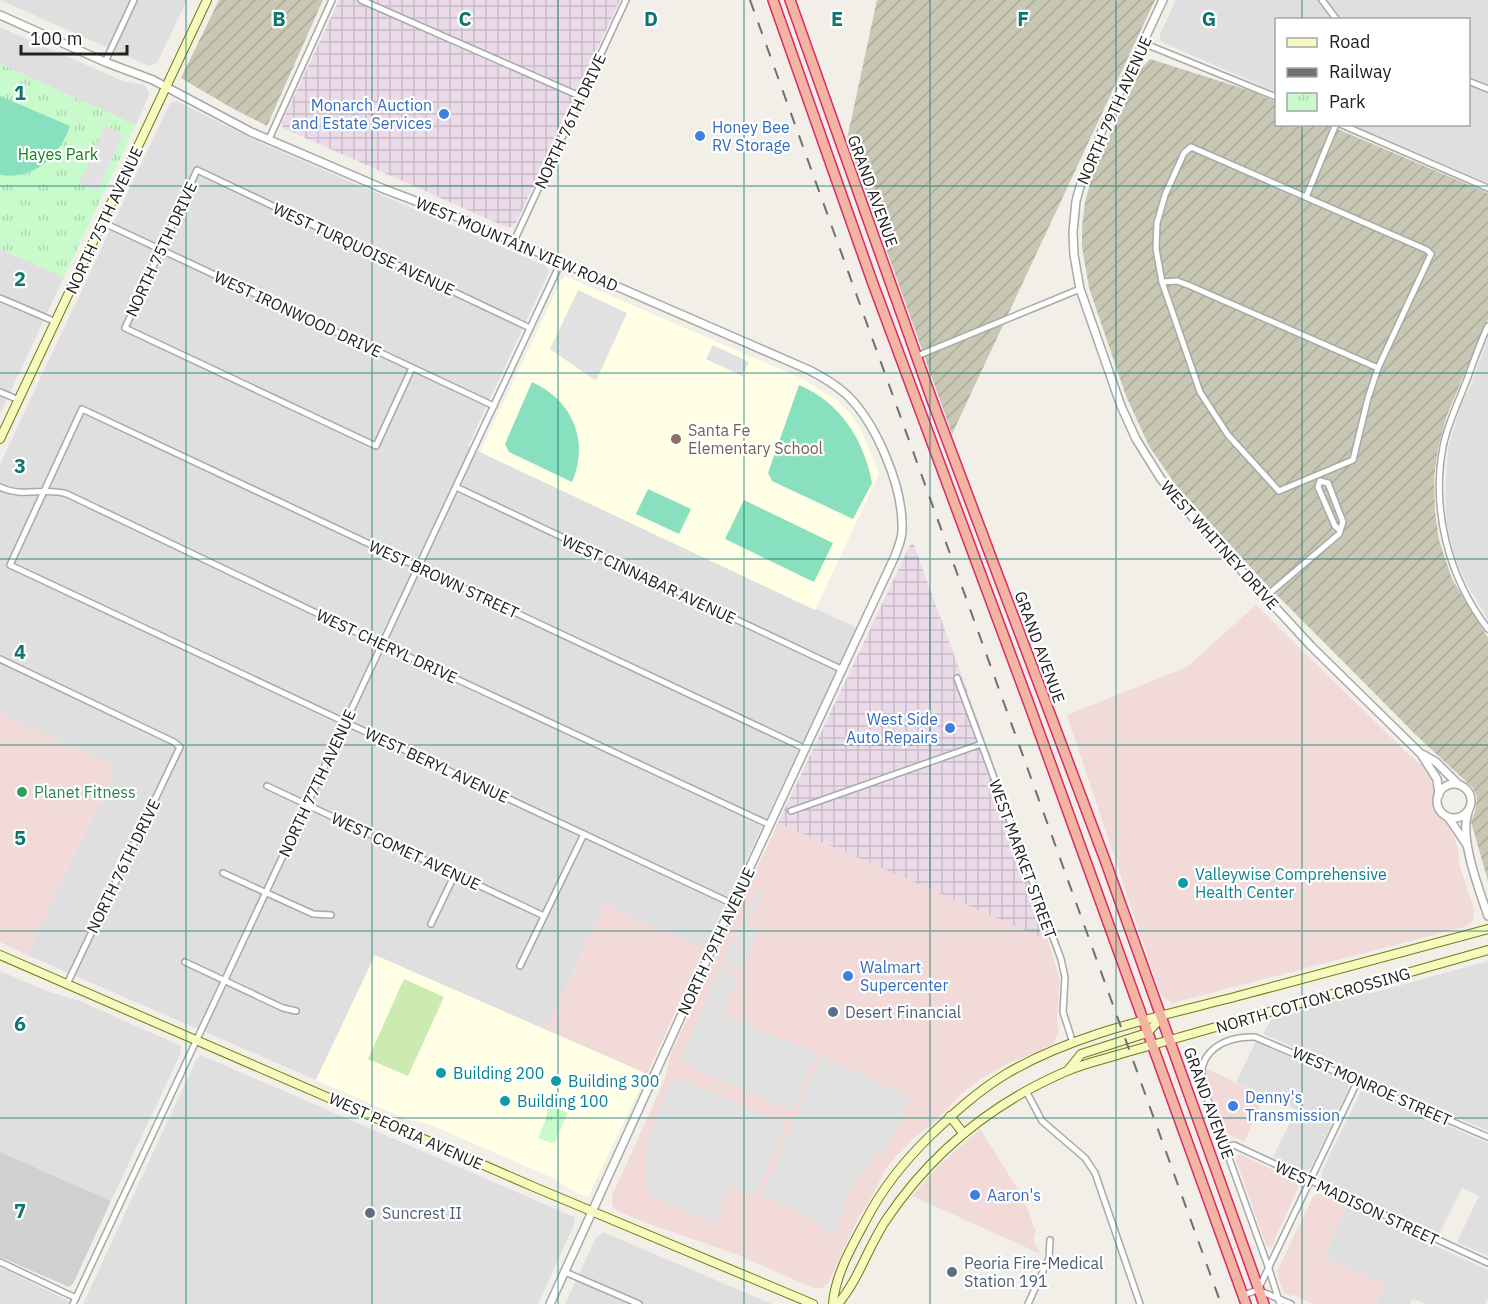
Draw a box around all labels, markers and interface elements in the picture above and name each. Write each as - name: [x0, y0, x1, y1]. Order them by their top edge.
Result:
- text: B: [272, 5, 286, 32]
- text: C: [458, 5, 472, 32]
- text: D: [644, 5, 658, 32]
- text: E: [831, 5, 843, 32]
- text: F: [1017, 5, 1029, 32]
- text: G: [1202, 5, 1216, 32]
- scale bar: [21, 18, 128, 56]
- legend: [1275, 18, 1470, 126]
- text: 100 m: [30, 27, 82, 50]
- text: Road: [1329, 30, 1370, 53]
- street label: NORTH 79TH AVENUE: [1072, 33, 1156, 187]
- street label: NORTH 76TH DRIVE: [530, 50, 610, 192]
- text: Railway: [1329, 60, 1391, 83]
- text: 1: [14, 79, 26, 106]
- text: Park: [1329, 90, 1366, 113]
- place label: Monarch Auction and Estate Services: [292, 95, 432, 133]
- marker: Monarch Auction and Estate Services: [437, 107, 451, 121]
- place label: Honey Bee RV Storage: [712, 117, 791, 155]
- marker: Honey Bee RV Storage: [693, 129, 707, 143]
- street label: GRAND AVENUE: [843, 132, 903, 250]
- street label: NORTH 75TH AVENUE: [61, 143, 147, 297]
- park label: Hayes Park: [18, 144, 99, 164]
- street label: NORTH 75TH DRIVE: [121, 178, 201, 320]
- street label: WEST MOUNTAIN VIEW ROAD: [413, 192, 621, 296]
- street label: WEST TURQUOISE AVENUE: [270, 198, 458, 300]
- text: 2: [14, 265, 26, 292]
- street label: WEST IRONWOOD DRIVE: [211, 266, 385, 362]
- place label: Santa Fe Elementary School: [688, 420, 823, 458]
- marker: Santa Fe Elementary School: [669, 432, 683, 446]
- text: 3: [14, 452, 26, 479]
- street label: WEST WHITNEY DRIVE: [1157, 476, 1283, 614]
- street label: WEST CINNABAR AVENUE: [559, 530, 739, 628]
- street label: WEST BROWN STREET: [366, 535, 522, 623]
- street label: GRAND AVENUE: [1010, 588, 1070, 706]
- street label: WEST CHERYL DRIVE: [313, 604, 461, 688]
- text: 4: [14, 638, 26, 665]
- street label: NORTH 77TH AVENUE: [274, 706, 360, 860]
- place label: West Side Auto Repairs: [846, 709, 938, 747]
- marker: West Side Auto Repairs: [943, 721, 957, 735]
- street label: WEST BERYL AVENUE: [362, 723, 512, 807]
- street label: WEST MARKET STREET: [985, 777, 1061, 941]
- place label: Planet Fitness: [34, 782, 136, 802]
- marker: Planet Fitness: [15, 785, 29, 799]
- street label: NORTH 76TH DRIVE: [82, 796, 164, 936]
- street label: WEST COMET AVENUE: [328, 808, 484, 894]
- text: 5: [14, 824, 26, 851]
- street label: NORTH 79TH AVENUE: [673, 864, 759, 1018]
- place label: Valleywise Comprehensive Health Center: [1195, 864, 1387, 902]
- marker: Valleywise Comprehensive Health Center: [1176, 876, 1190, 890]
- place label: Walmart Supercenter: [860, 957, 948, 995]
- street label: NORTH COTTON CROSSING: [1214, 963, 1412, 1037]
- marker: Walmart Supercenter: [841, 969, 855, 983]
- place label: Desert Financial: [845, 1002, 961, 1022]
- marker: Desert Financial: [826, 1005, 840, 1019]
- text: 6: [14, 1010, 26, 1037]
- street label: WEST MONROE STREET: [1289, 1042, 1455, 1130]
- street label: GRAND AVENUE: [1179, 1044, 1239, 1162]
- place label: Building 200: [453, 1063, 544, 1083]
- marker: Building 200: [434, 1066, 448, 1080]
- place label: Building 300: [568, 1071, 659, 1091]
- marker: Building 300: [549, 1074, 563, 1088]
- place label: Denny's Transmission: [1245, 1087, 1340, 1125]
- street label: WEST PEORIA AVENUE: [326, 1088, 486, 1174]
- place label: Building 100: [517, 1091, 608, 1111]
- marker: Building 100: [498, 1094, 512, 1108]
- marker: Denny's Transmission: [1226, 1099, 1240, 1113]
- street label: WEST MADISON STREET: [1272, 1156, 1442, 1250]
- place label: Aaron's: [987, 1185, 1041, 1205]
- marker: Aaron's: [968, 1188, 982, 1202]
- text: 7: [14, 1197, 26, 1224]
- place label: Suncrest II: [382, 1203, 462, 1223]
- marker: Suncrest II: [363, 1206, 377, 1220]
- place label: Peoria Fire-Medical Station 191: [964, 1253, 1103, 1291]
- marker: Peoria Fire-Medical Station 191: [945, 1265, 959, 1279]

